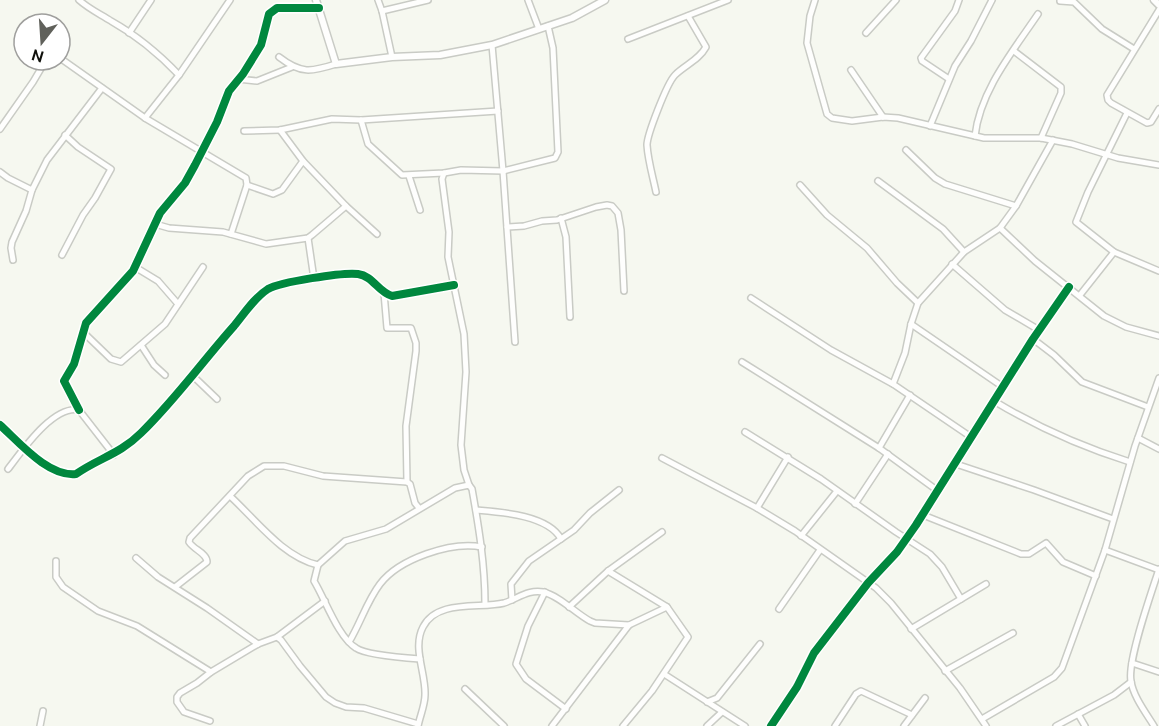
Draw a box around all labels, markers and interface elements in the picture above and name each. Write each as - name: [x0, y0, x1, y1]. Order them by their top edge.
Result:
- north arrow: [12, 12, 72, 72]
- text: N: [29, 46, 46, 67]

